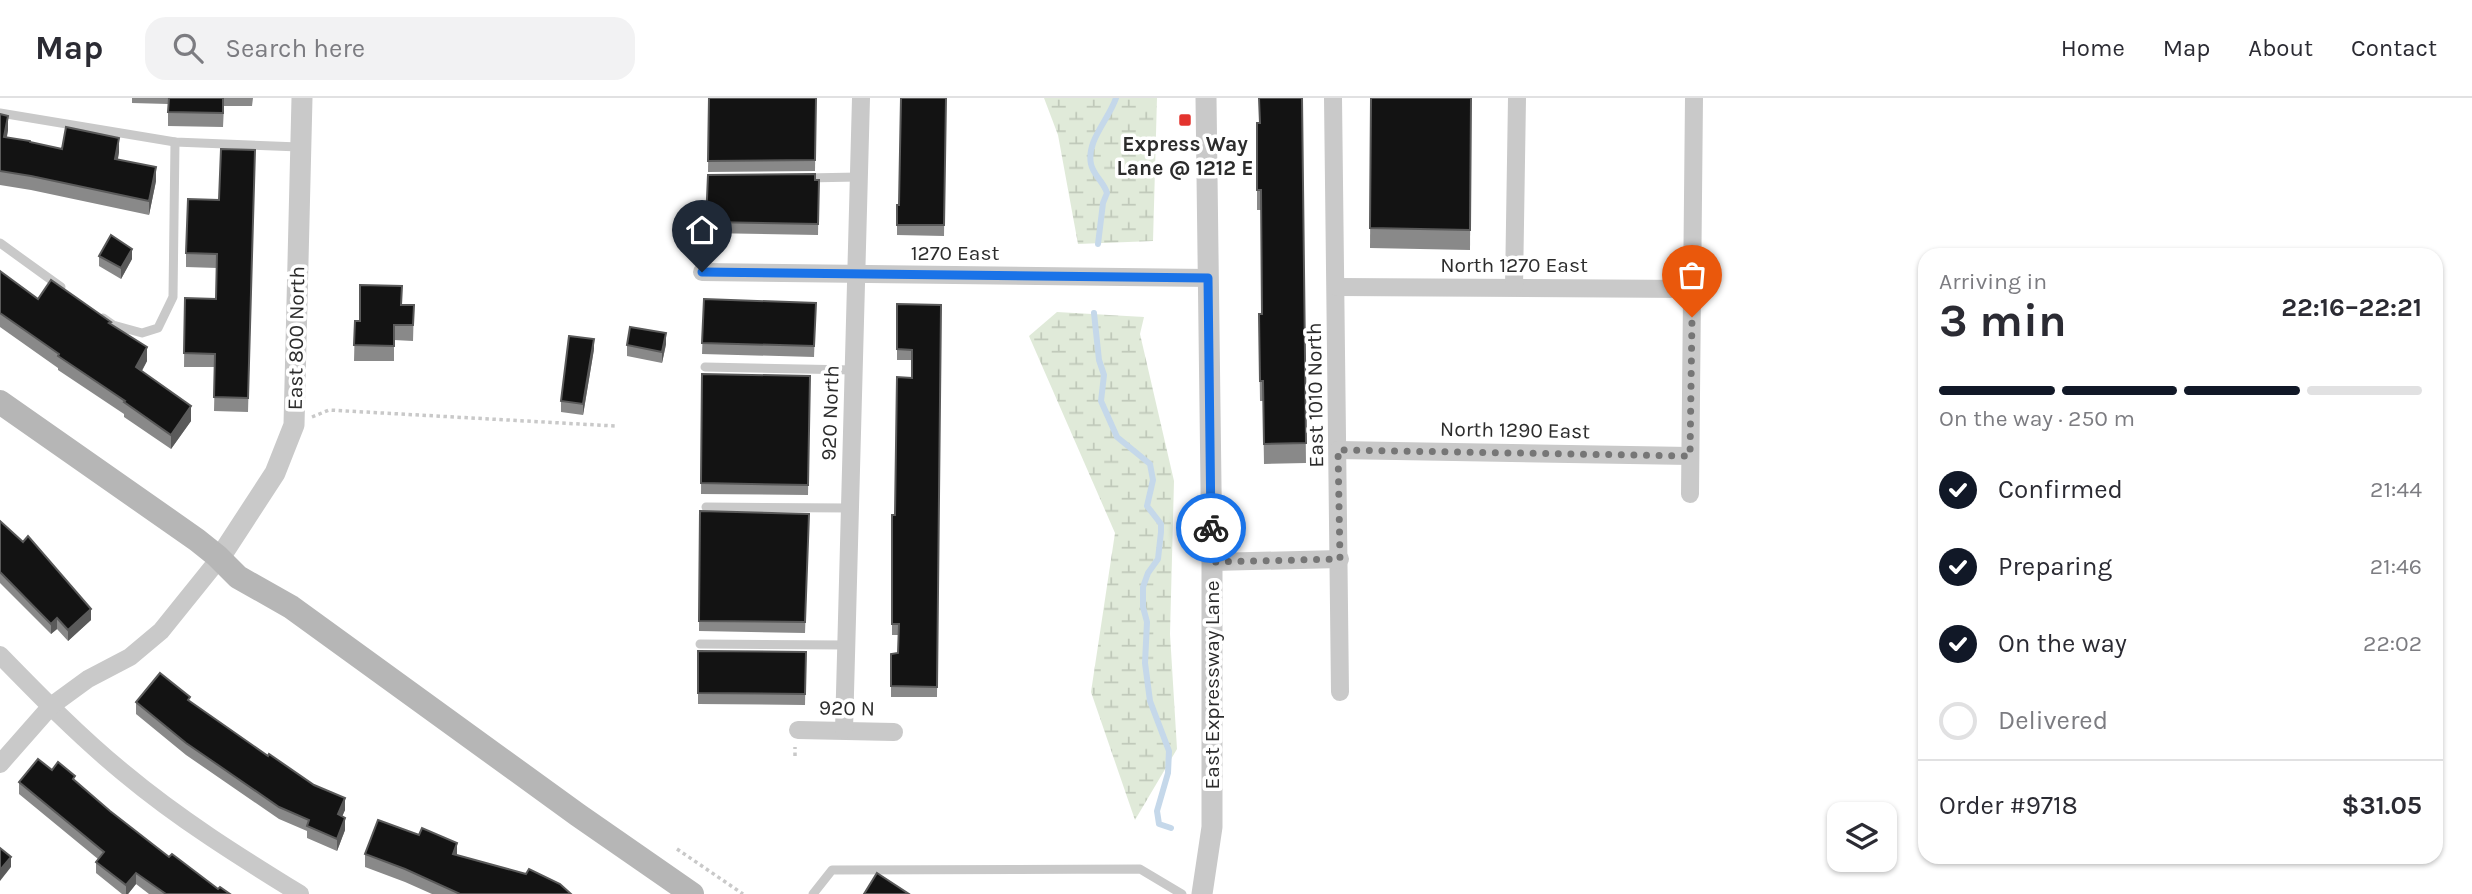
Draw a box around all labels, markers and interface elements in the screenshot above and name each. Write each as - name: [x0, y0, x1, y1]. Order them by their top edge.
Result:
- search box: [145, 17, 635, 80]
- text: Map: [35, 29, 103, 67]
- icon: search: [169, 29, 207, 67]
- text: Search here: [225, 33, 365, 64]
- text: Home: [2061, 34, 2125, 62]
- text: Map: [2163, 34, 2210, 62]
- text: About: [2248, 34, 2313, 62]
- text: Contact: [2351, 34, 2437, 62]
- marker: Express Way Lane @ 1212 E: [1177, 112, 1193, 128]
- place label: Express Way Lane @ 1212 E: [1116, 132, 1254, 180]
- pin: [672, 200, 732, 272]
- icon: home: [683, 211, 721, 249]
- street label: 1270 East: [911, 241, 999, 265]
- pin: [1662, 245, 1722, 317]
- street label: North 1270 East: [1440, 253, 1588, 277]
- icon: bag: [1673, 256, 1711, 294]
- street label: East 800 North: [283, 266, 309, 410]
- text: Arriving in: [1939, 268, 2047, 295]
- text: 22:16–22:21: [2281, 292, 2422, 323]
- text: 3 min: [1939, 294, 2067, 348]
- street label: East 1010 North: [1302, 322, 1328, 468]
- street label: 920 North: [816, 365, 844, 461]
- text: On the way · 250 m: [1939, 405, 2135, 432]
- street label: North 1290 East: [1440, 417, 1590, 443]
- icon: check: [1939, 471, 1977, 509]
- text: Confirmed: [1998, 474, 2123, 505]
- text: 21:44: [2370, 476, 2422, 503]
- courier: [1176, 493, 1246, 563]
- icon: bike: [1192, 509, 1230, 547]
- icon: check: [1939, 548, 1977, 586]
- text: Preparing: [1998, 551, 2112, 582]
- text: 21:46: [2370, 553, 2422, 580]
- street label: East Expressway Lane: [1200, 581, 1224, 789]
- icon: check: [1939, 625, 1977, 663]
- text: On the way: [1998, 628, 2127, 659]
- text: 22:02: [2363, 630, 2422, 657]
- street label: 920 N: [819, 696, 875, 720]
- text: Delivered: [1998, 705, 2108, 736]
- text: Order #9718: [1939, 790, 2078, 821]
- text: $31.05: [2341, 790, 2422, 821]
- map controls: [1827, 802, 1897, 872]
- button: layers: [1827, 802, 1897, 872]

